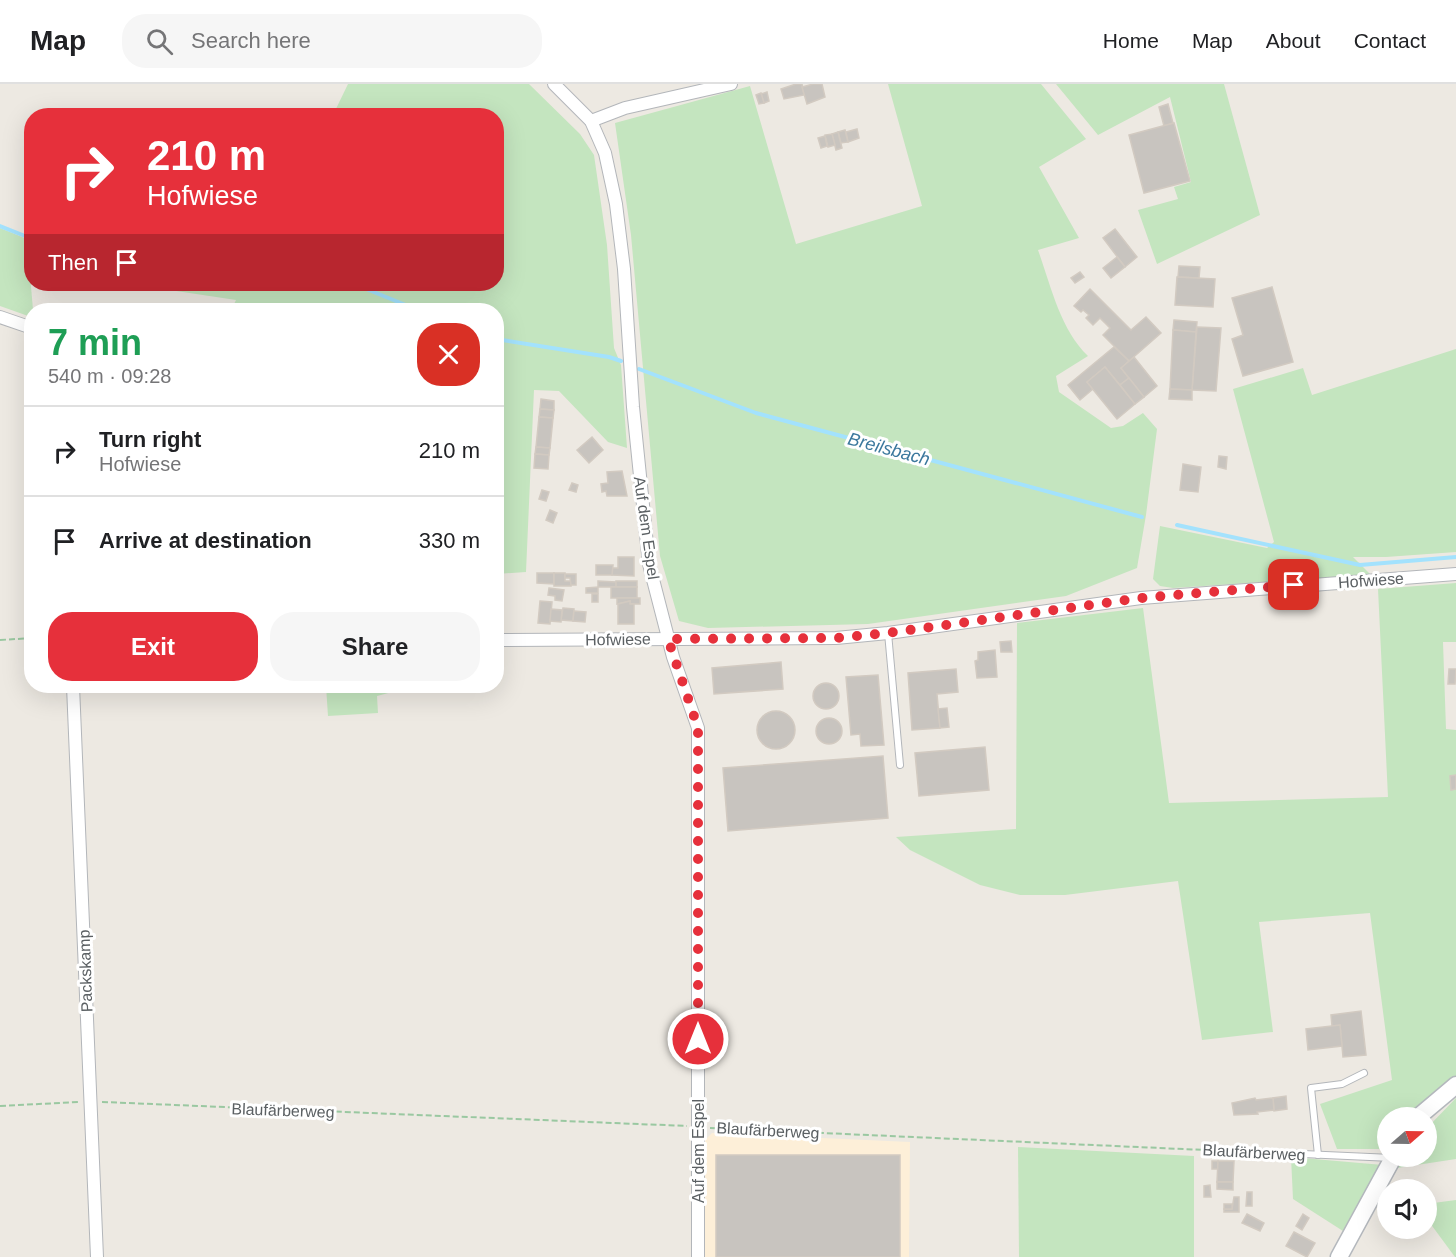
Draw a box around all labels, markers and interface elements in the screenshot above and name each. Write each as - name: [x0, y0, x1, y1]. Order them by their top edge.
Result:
- search box: [122, 14, 542, 68]
- text: Map: [30, 25, 86, 56]
- icon: search: [143, 25, 176, 58]
- text: Search here: [191, 28, 311, 53]
- text: Home: [1103, 29, 1159, 52]
- text: Map: [1192, 29, 1233, 52]
- text: About: [1266, 29, 1321, 52]
- text: Contact: [1354, 29, 1426, 52]
- icon: right: [48, 132, 126, 210]
- text: 210 m: [147, 132, 266, 179]
- text: Hofwiese: [147, 181, 258, 211]
- icon: arrive: [110, 246, 143, 279]
- text: Then: [48, 250, 98, 275]
- text: 7 min: [48, 322, 142, 363]
- button: close: [417, 323, 480, 386]
- text: 540 m · 09:28: [48, 365, 171, 387]
- text: Turn right: [99, 427, 201, 452]
- water label: Breilsbach: [846, 428, 932, 470]
- icon: right: [48, 435, 81, 468]
- text: 210 m: [419, 438, 480, 463]
- text: Hofwiese: [99, 453, 181, 475]
- street label: Auf dem Espel: [631, 475, 662, 581]
- icon: arrive: [48, 525, 81, 558]
- text: Arrive at destination: [99, 528, 312, 553]
- text: 330 m: [419, 528, 480, 553]
- pin: [1268, 559, 1319, 610]
- icon: arrive: [1277, 568, 1310, 601]
- street label: Hofwiese: [1338, 570, 1405, 591]
- button: Exit: [48, 612, 258, 681]
- button: Share: [270, 612, 480, 681]
- street label: Hofwiese: [585, 630, 651, 649]
- street label: Packskamp: [76, 929, 95, 1013]
- position arrow: [666, 1007, 730, 1071]
- street label: Auf dem Espel: [690, 1099, 707, 1203]
- street label: Blaufärberweg: [231, 1100, 335, 1121]
- north arrow: [1377, 1107, 1437, 1167]
- map controls: [1377, 1107, 1437, 1239]
- street label: Blaufärberweg: [716, 1119, 820, 1142]
- street label: Blaufärberweg: [1202, 1141, 1306, 1164]
- button: sound: [1377, 1179, 1437, 1239]

